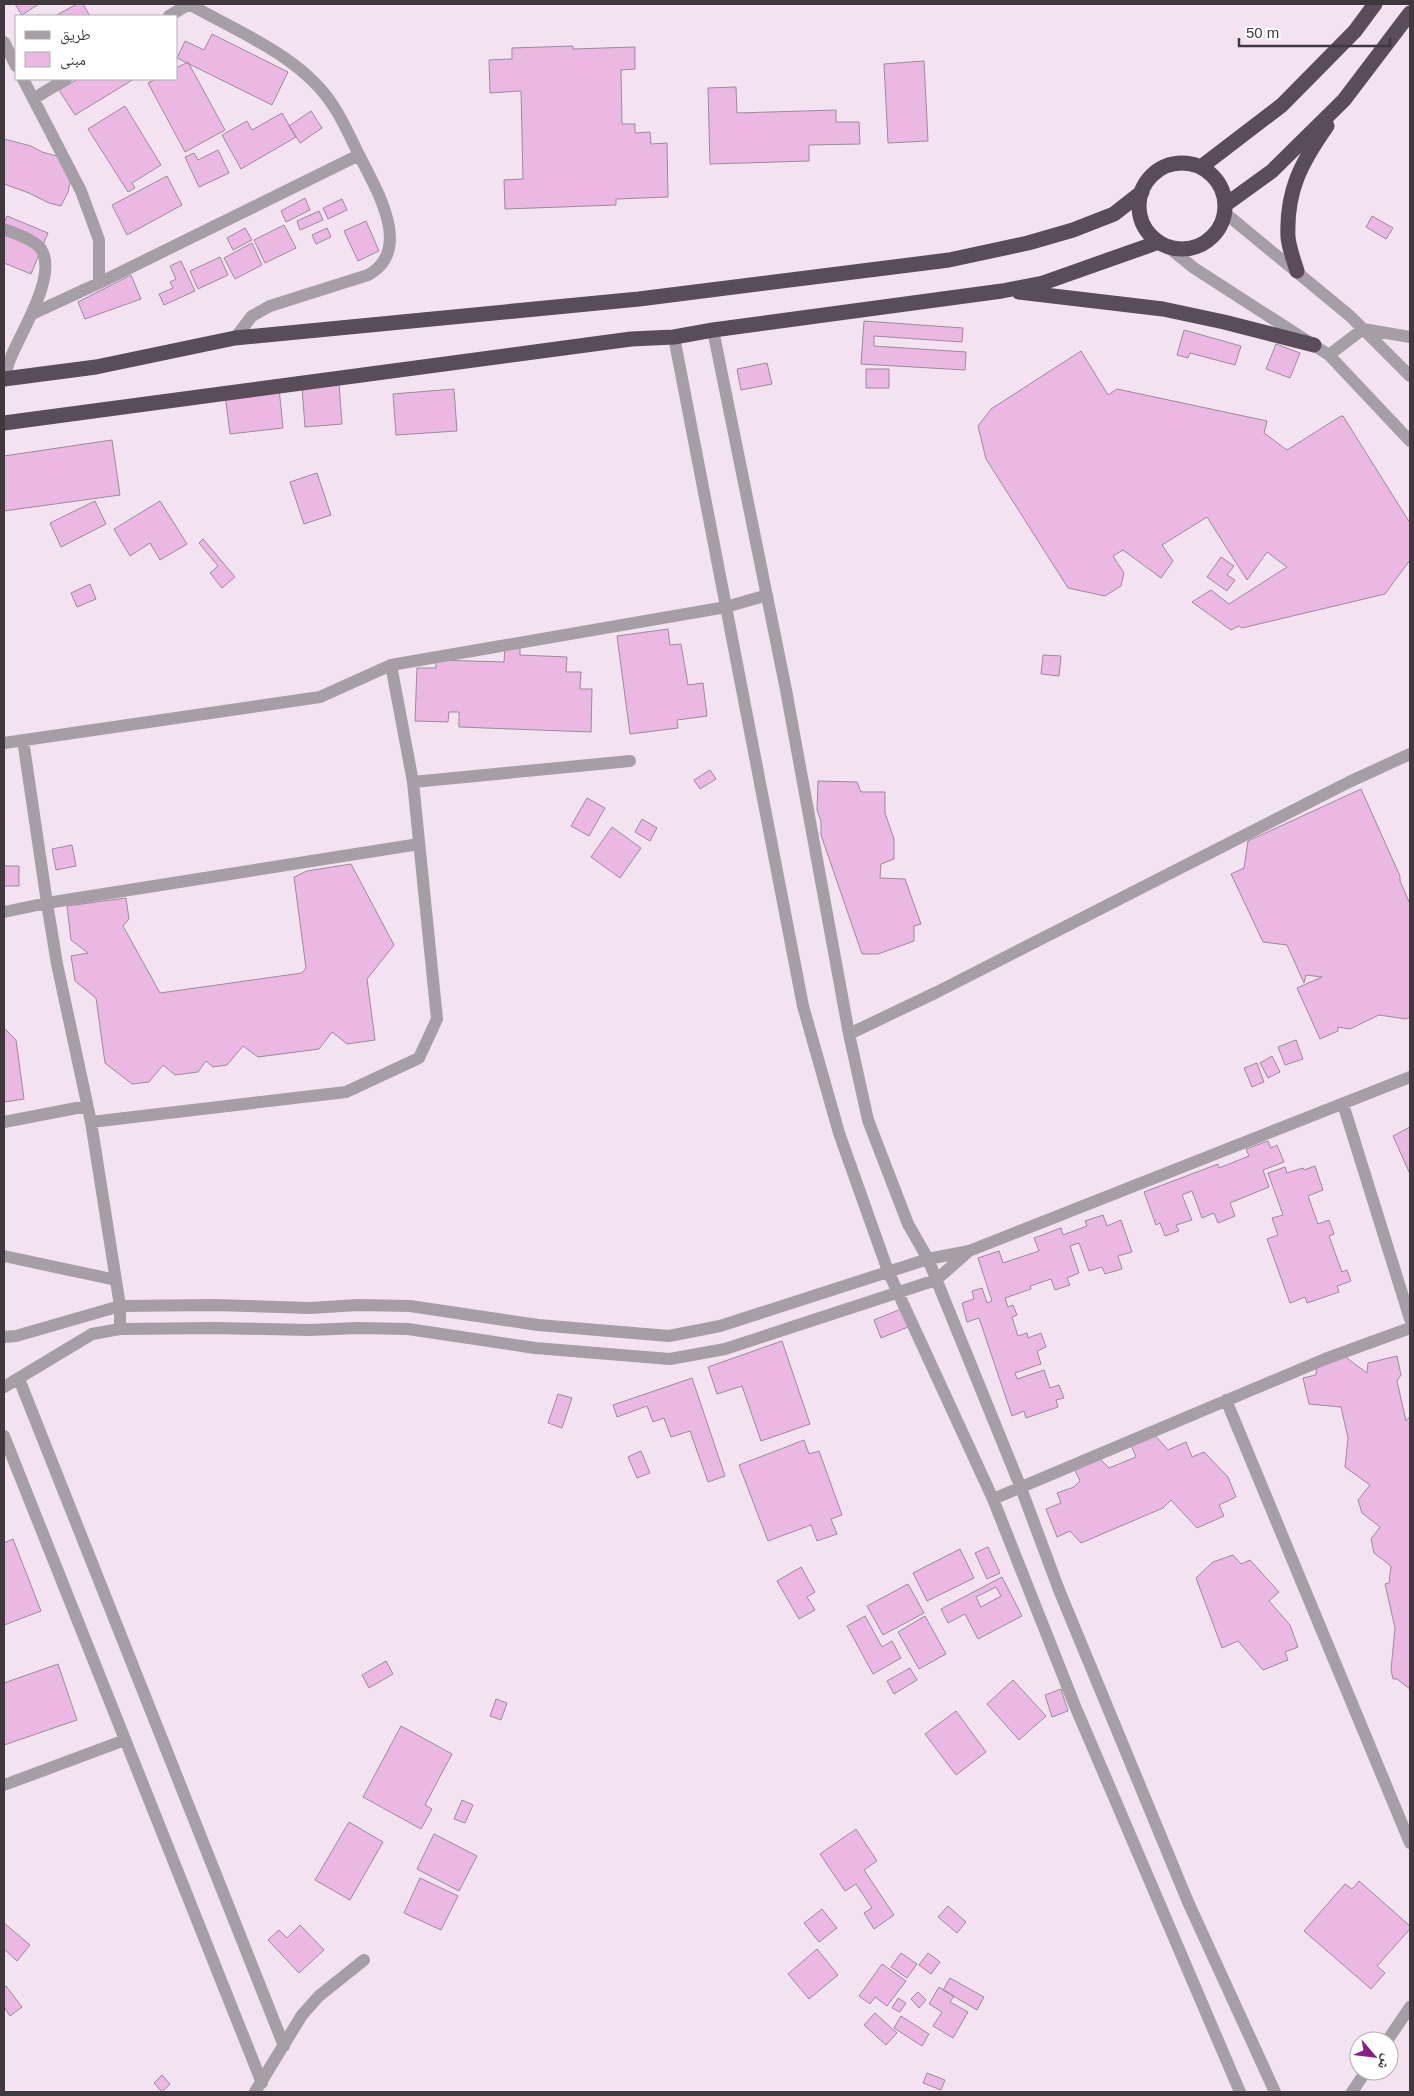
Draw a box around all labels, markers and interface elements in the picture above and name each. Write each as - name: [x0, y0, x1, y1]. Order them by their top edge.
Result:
- legend: [15, 15, 178, 80]
- scale bar: [1239, 15, 1390, 47]
- text: 50 m: [1246, 24, 1279, 41]
- text: طريق: [60, 26, 91, 45]
- text: مبنى: [60, 51, 86, 70]
- north arrow: [1349, 2031, 1399, 2081]
- text: ش: [1374, 2051, 1396, 2073]

